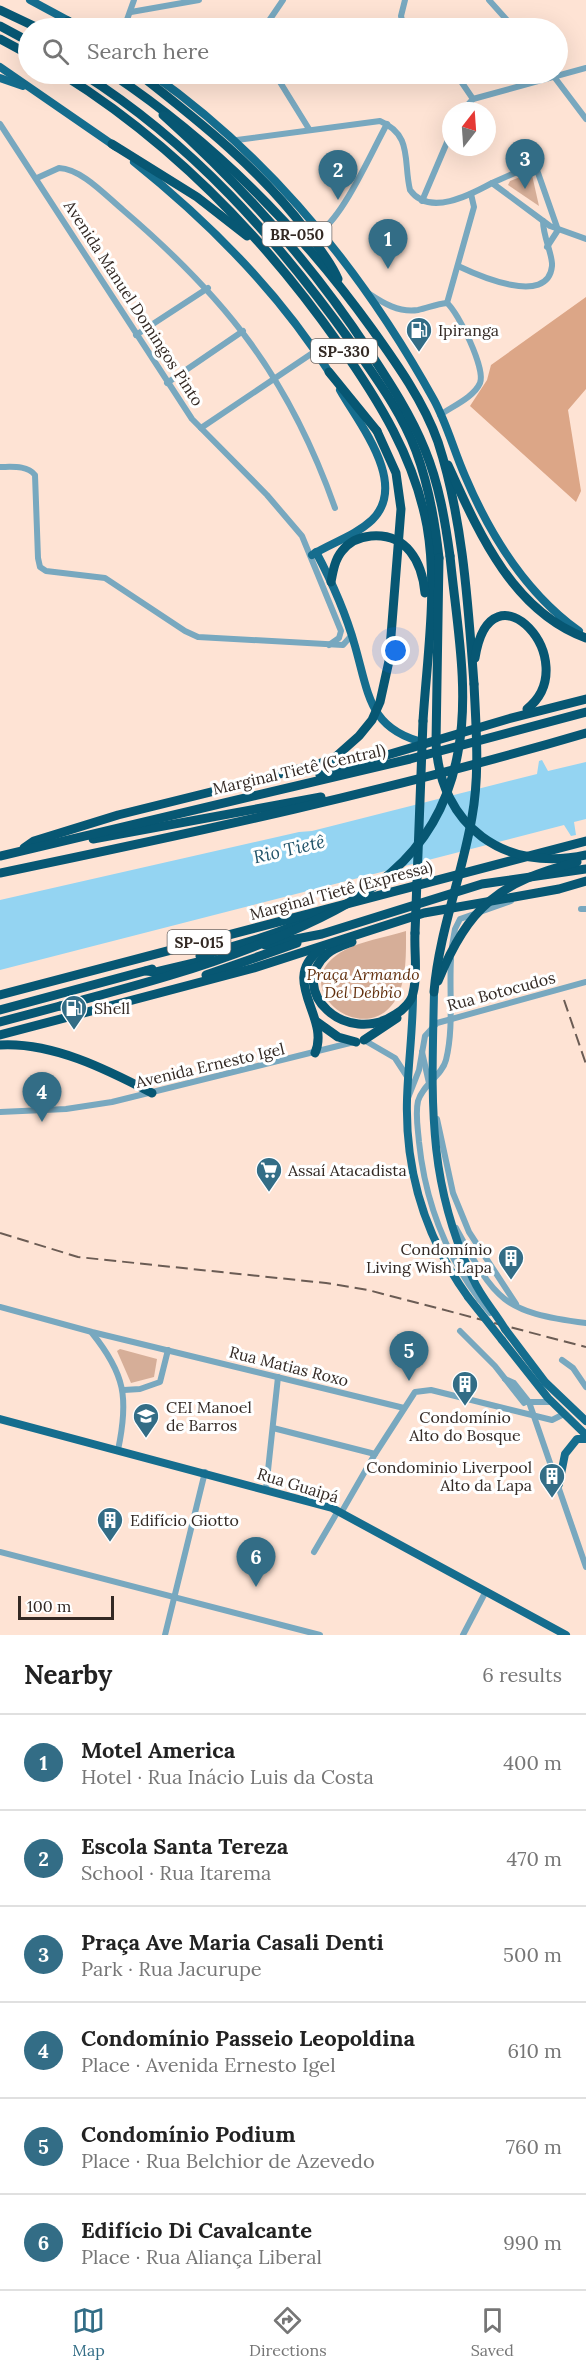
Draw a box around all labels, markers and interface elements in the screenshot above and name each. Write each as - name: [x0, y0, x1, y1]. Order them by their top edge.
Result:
- search box: [18, 18, 568, 84]
- icon: search: [39, 35, 72, 68]
- text: Search here: [87, 37, 209, 65]
- north arrow: [442, 102, 496, 156]
- pin: 3: [506, 140, 544, 189]
- pin: 2: [318, 150, 358, 200]
- street label: Avenida Manuel Domingos Pinto: [59, 196, 208, 409]
- pin: 1: [368, 220, 408, 269]
- road number: BR-050: [262, 222, 332, 246]
- fuel station icon: Ipiranga: [404, 315, 434, 353]
- place label: Ipiranga: [438, 320, 499, 340]
- road number: SP-330: [311, 339, 377, 363]
- your location: [381, 636, 410, 665]
- street label: Marginal Tietê (Central): [211, 739, 388, 800]
- water label: Rio Tietê: [251, 830, 327, 868]
- street label: Marginal Tietê (Expressa): [247, 856, 435, 925]
- road number: SP-015: [168, 930, 230, 954]
- park label: Praça Armando Del Debbio: [307, 964, 419, 1002]
- street label: Rua Botocudos: [445, 967, 557, 1015]
- fuel station icon: Shell: [59, 993, 89, 1031]
- place label: Shell: [94, 998, 130, 1018]
- street label: Avenida Ernesto Igel: [133, 1038, 286, 1092]
- pin: 4: [22, 1072, 62, 1122]
- supermarket icon: Assaí Atacadista: [254, 1155, 284, 1193]
- place label: Assaí Atacadista: [287, 1160, 407, 1180]
- place label: Condomínio Living Wish Lapa: [366, 1239, 492, 1277]
- building icon: Condomínio Living Wish Lapa: [496, 1243, 526, 1281]
- pin: 5: [390, 1332, 428, 1381]
- street label: Rua Matias Roxo: [227, 1341, 351, 1391]
- building icon: Condomínio Alto do Bosque: [450, 1369, 480, 1407]
- place label: CEI Manoel de Barros: [166, 1397, 252, 1435]
- school or university icon: CEI Manoel de Barros: [131, 1401, 161, 1439]
- place label: Condomínio Alto do Bosque: [408, 1407, 521, 1445]
- place label: Condominio Liverpool Alto da Lapa: [366, 1457, 532, 1495]
- building icon: Condominio Liverpool Alto da Lapa: [537, 1461, 567, 1499]
- street label: Rua Guaipá: [255, 1463, 341, 1507]
- building icon: Edifício Giotto: [95, 1505, 125, 1543]
- place label: Edifício Giotto: [130, 1510, 239, 1530]
- pin: 6: [236, 1538, 276, 1587]
- scale bar: [18, 1593, 114, 1620]
- text: 100 m: [27, 1596, 71, 1616]
- text: Nearby: [24, 1658, 112, 1691]
- text: 6 results: [482, 1662, 562, 1687]
- text: Motel America: [81, 1736, 235, 1764]
- text: 1: [39, 1750, 48, 1775]
- text: 400 m: [503, 1750, 562, 1775]
- text: Hotel · Rua Inácio Luis da Costa: [81, 1764, 374, 1789]
- text: Escola Santa Tereza: [81, 1832, 288, 1860]
- text: 2: [38, 1846, 49, 1871]
- text: 470 m: [506, 1846, 562, 1871]
- text: School · Rua Itarema: [81, 1860, 271, 1885]
- text: Praça Ave Maria Casali Denti: [81, 1928, 384, 1956]
- text: 3: [38, 1942, 49, 1967]
- text: 500 m: [503, 1942, 562, 1967]
- text: Park · Rua Jacurupe: [81, 1956, 262, 1981]
- text: Condomínio Passeio Leopoldina: [81, 2024, 415, 2052]
- text: 4: [38, 2038, 49, 2063]
- text: 610 m: [508, 2038, 562, 2063]
- text: Place · Avenida Ernesto Igel: [81, 2052, 336, 2077]
- text: Condomínio Podium: [81, 2120, 295, 2148]
- text: 5: [38, 2134, 49, 2159]
- text: 760 m: [506, 2134, 562, 2159]
- text: Place · Rua Belchior de Azevedo: [81, 2148, 375, 2173]
- text: Edifício Di Cavalcante: [81, 2216, 312, 2244]
- text: 6: [38, 2230, 49, 2255]
- text: 990 m: [503, 2230, 562, 2255]
- text: Place · Rua Aliança Liberal: [81, 2244, 322, 2269]
- tab: Map: [72, 2304, 105, 2360]
- tab: Directions: [249, 2304, 327, 2360]
- tab: Saved: [471, 2304, 514, 2360]

